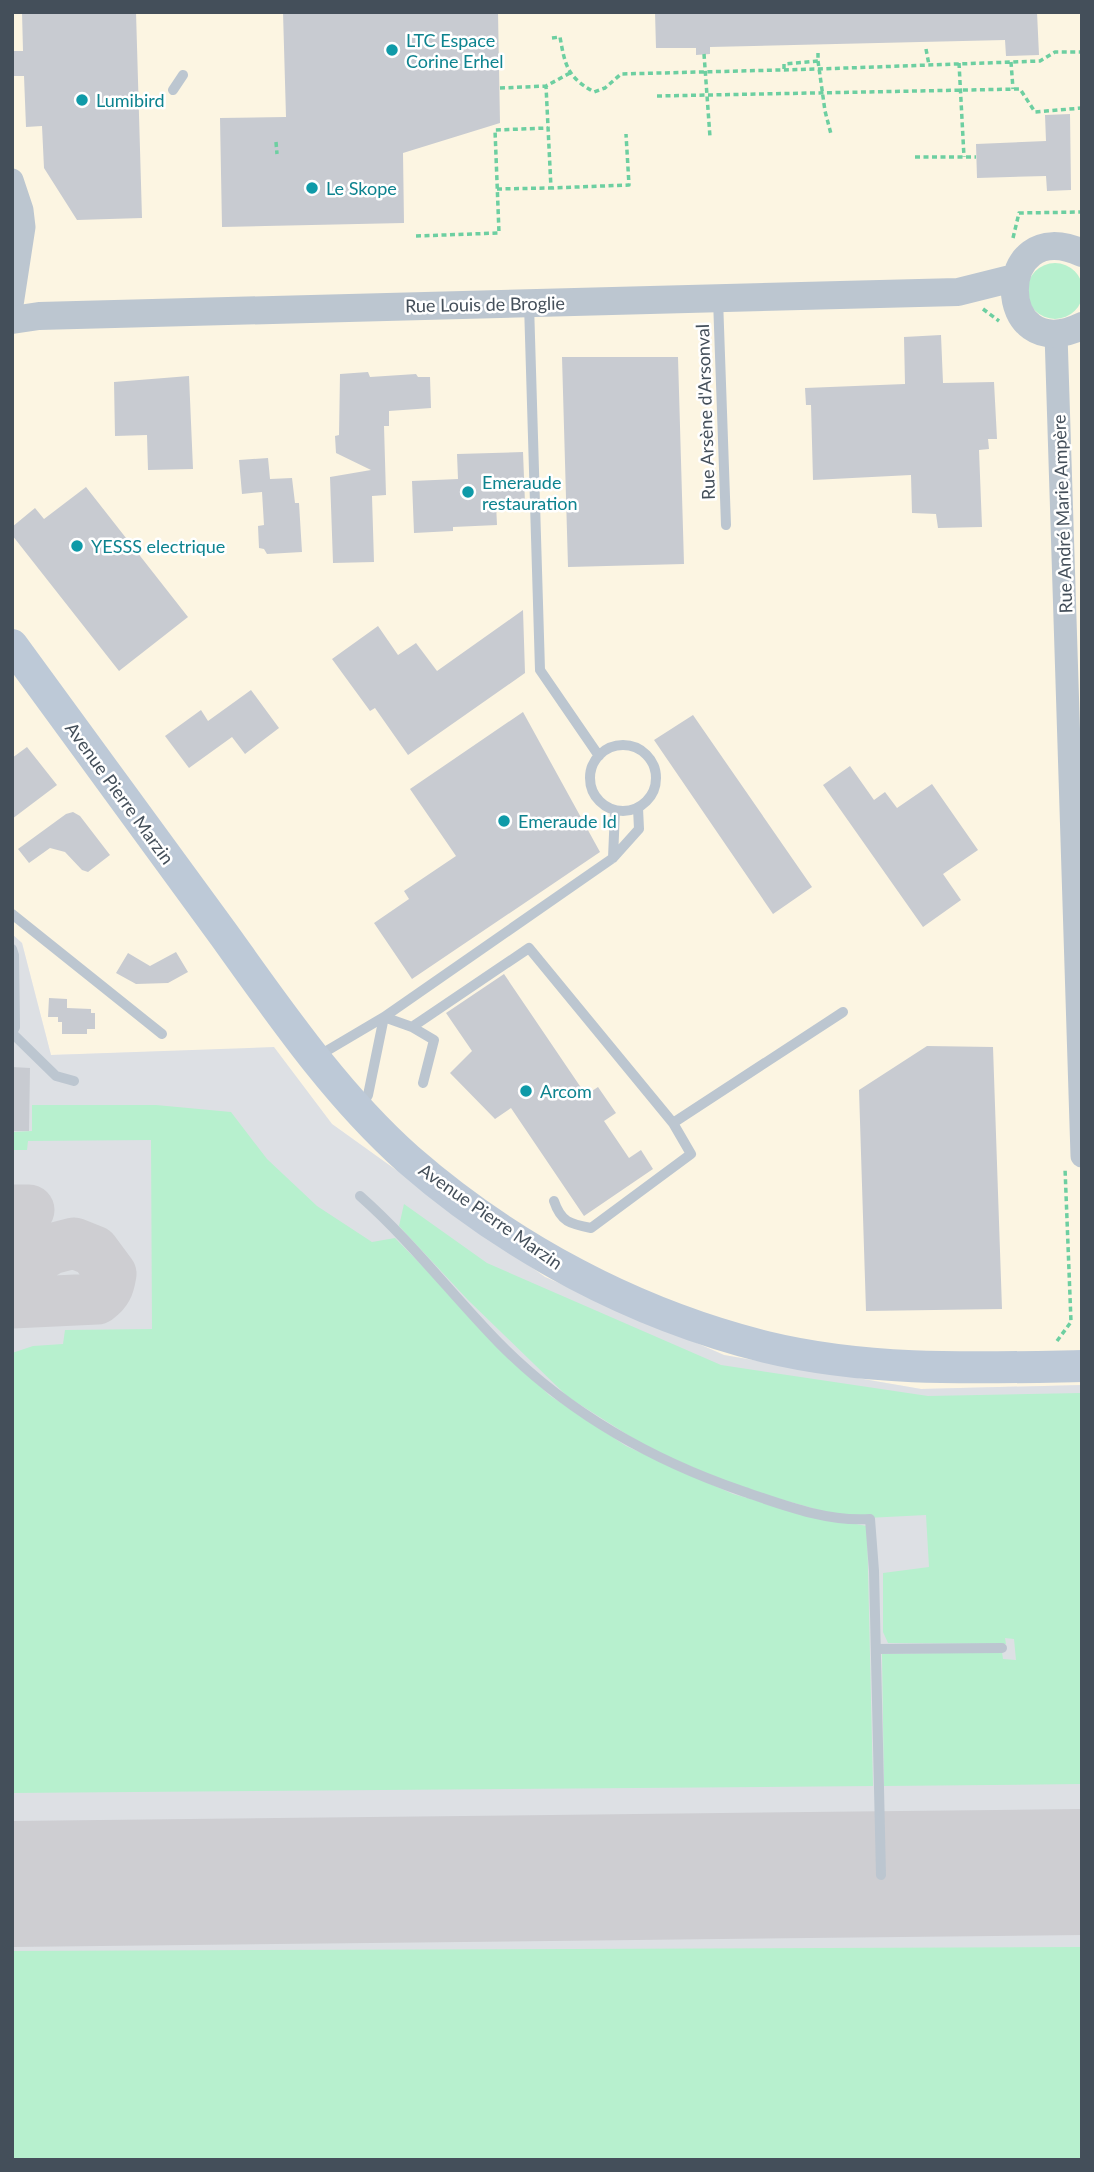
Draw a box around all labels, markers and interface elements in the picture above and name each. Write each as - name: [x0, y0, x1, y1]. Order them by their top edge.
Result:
- place label: LTC Espace Corine Erhel: [406, 29, 504, 72]
- marker: LTC Espace Corine Erhel: [384, 42, 400, 58]
- place label: Lumibird: [96, 89, 165, 111]
- marker: Lumibird: [74, 92, 90, 108]
- place label: Le Skope: [326, 177, 397, 199]
- marker: Le Skope: [304, 180, 320, 196]
- street label: Rue Louis de Broglie: [405, 292, 565, 316]
- street label: Rue Arsène d'Arsonval: [691, 324, 719, 500]
- street label: Rue André Marie Ampère: [1048, 414, 1076, 614]
- place label: Emeraude restauration: [482, 471, 578, 514]
- marker: Emeraude restauration: [460, 484, 476, 500]
- place label: YESSS electrique: [91, 535, 225, 557]
- marker: YESSS electrique: [69, 538, 85, 554]
- street label: Avenue Pierre Marzin: [61, 718, 179, 868]
- place label: Emeraude Id: [518, 810, 617, 832]
- marker: Emeraude Id: [496, 813, 512, 829]
- place label: Arcom: [540, 1080, 592, 1102]
- marker: Arcom: [518, 1083, 534, 1099]
- street label: Avenue Pierre Marzin: [415, 1158, 567, 1274]

